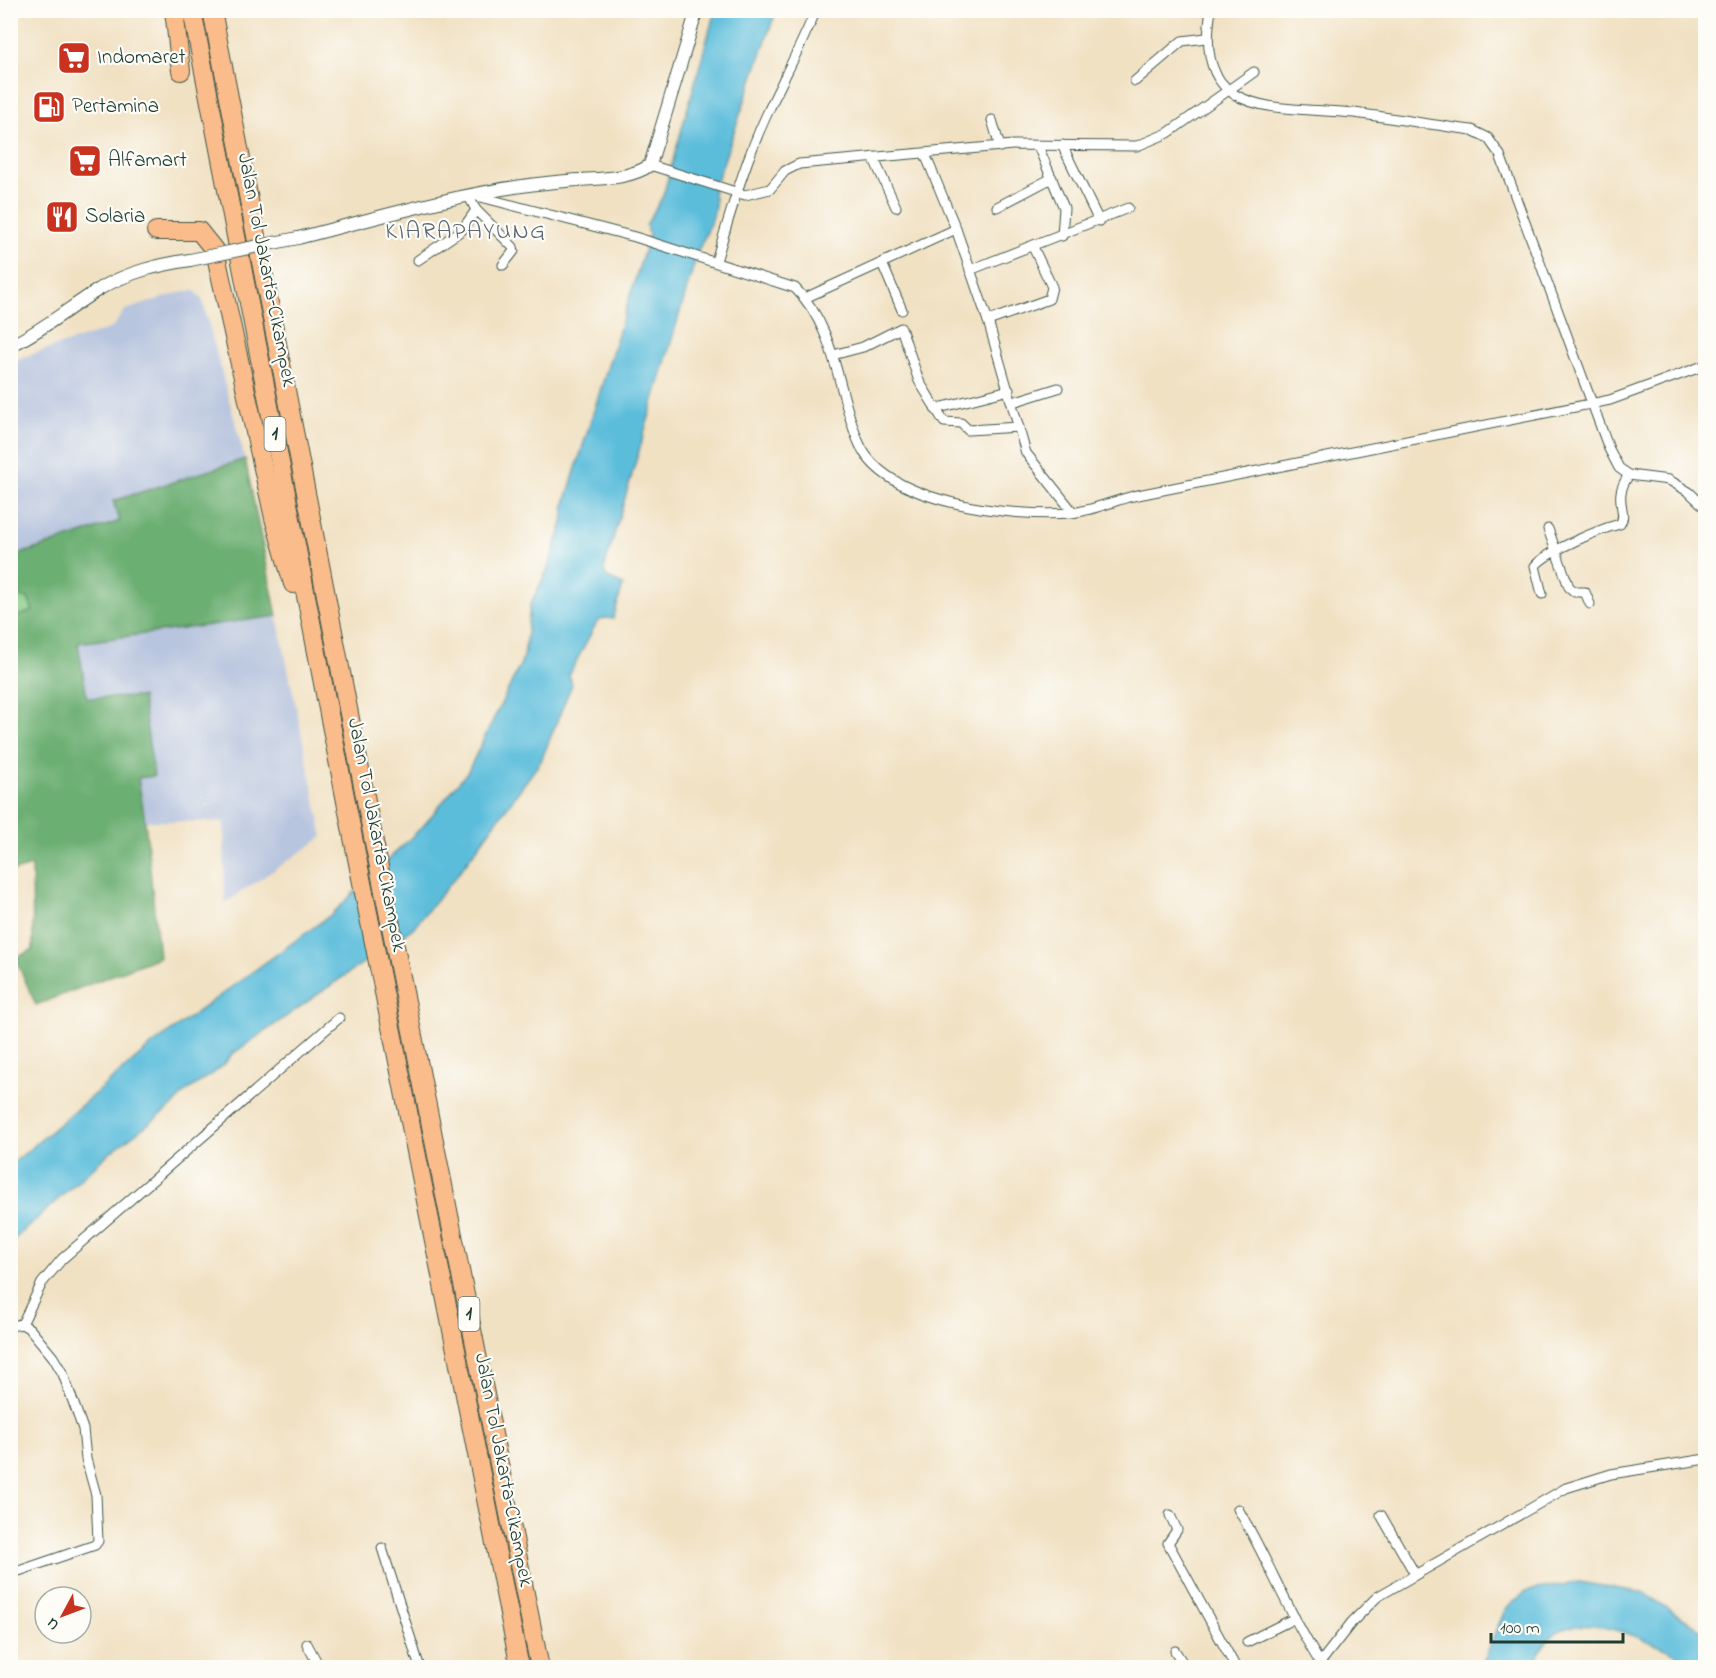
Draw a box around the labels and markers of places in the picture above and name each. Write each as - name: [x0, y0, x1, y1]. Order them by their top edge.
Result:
- supermarket icon: Indomaret: [56, 40, 92, 76]
- place label: Indomaret: [97, 43, 186, 73]
- fuel station icon: Pertamina: [31, 89, 67, 125]
- place label: Pertamina: [72, 92, 159, 122]
- supermarket icon: Alfamart: [67, 143, 103, 179]
- place label: Alfamart: [108, 146, 187, 176]
- restaurant icon: Solaria: [44, 199, 80, 235]
- place label: Solaria: [85, 202, 145, 232]

